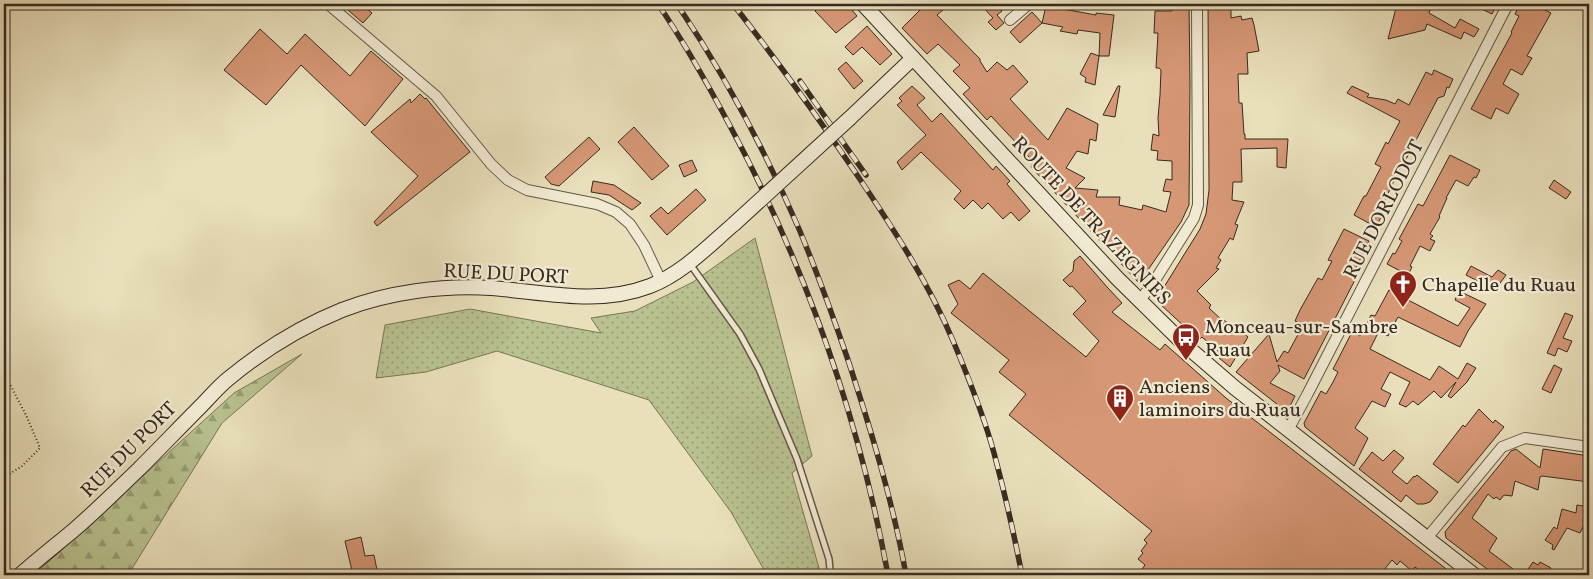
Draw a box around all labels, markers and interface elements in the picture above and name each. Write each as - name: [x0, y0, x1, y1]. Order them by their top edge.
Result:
- street label: ROUTE DE TRAZEGNIES: [1005, 131, 1177, 312]
- street label: RUE DORLODOT: [1338, 135, 1432, 284]
- street label: RUE DU PORT: [442, 258, 570, 292]
- church icon: Chapelle du Ruau: [1388, 269, 1418, 308]
- place label: Chapelle du Ruau: [1422, 272, 1576, 300]
- place label: Monceau-sur-Sambre Ruau: [1205, 314, 1398, 365]
- bus stop icon: Monceau-sur-Sambre Ruau: [1171, 322, 1201, 361]
- place label: Anciens laminoirs du Ruau: [1139, 374, 1301, 425]
- building icon: Anciens laminoirs du Ruau: [1105, 383, 1135, 422]
- street label: RUE DU PORT: [75, 396, 184, 505]

